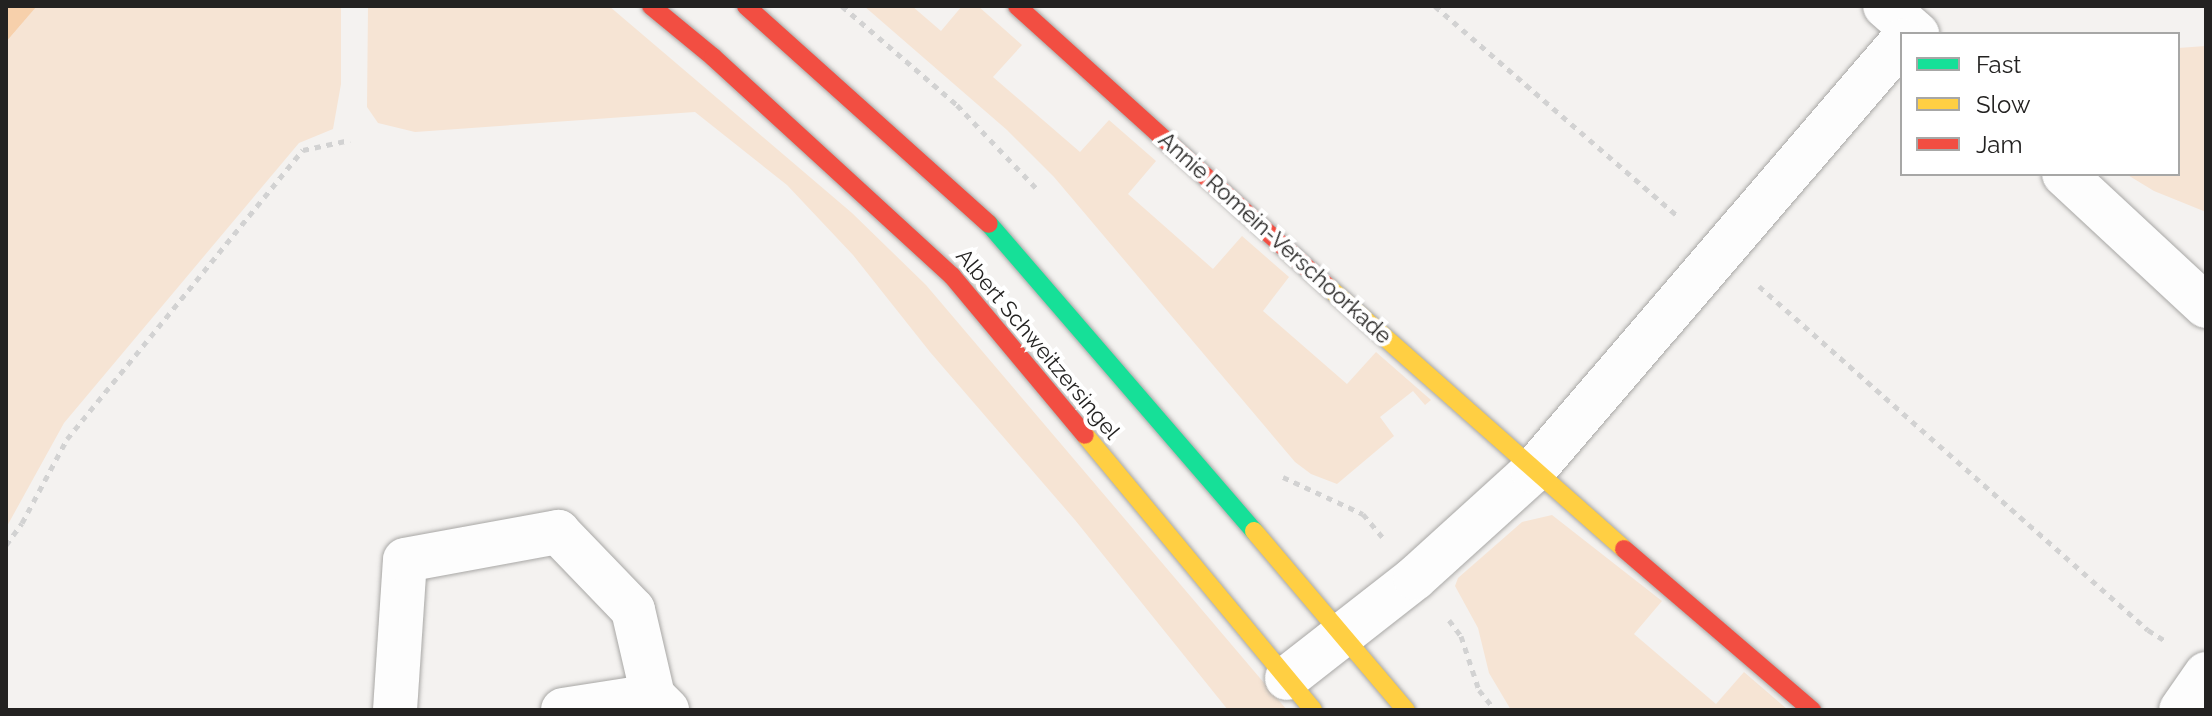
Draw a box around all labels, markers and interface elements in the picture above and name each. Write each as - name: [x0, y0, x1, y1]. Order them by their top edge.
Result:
- legend: [1900, 32, 2180, 176]
- text: Fast: [1976, 50, 2021, 79]
- text: Slow: [1976, 90, 2030, 119]
- street label: Annie Romein-Verschoorkade: [1153, 127, 1397, 349]
- text: Jam: [1976, 130, 2022, 159]
- street label: Albert Schweitzersingel: [951, 243, 1125, 445]

